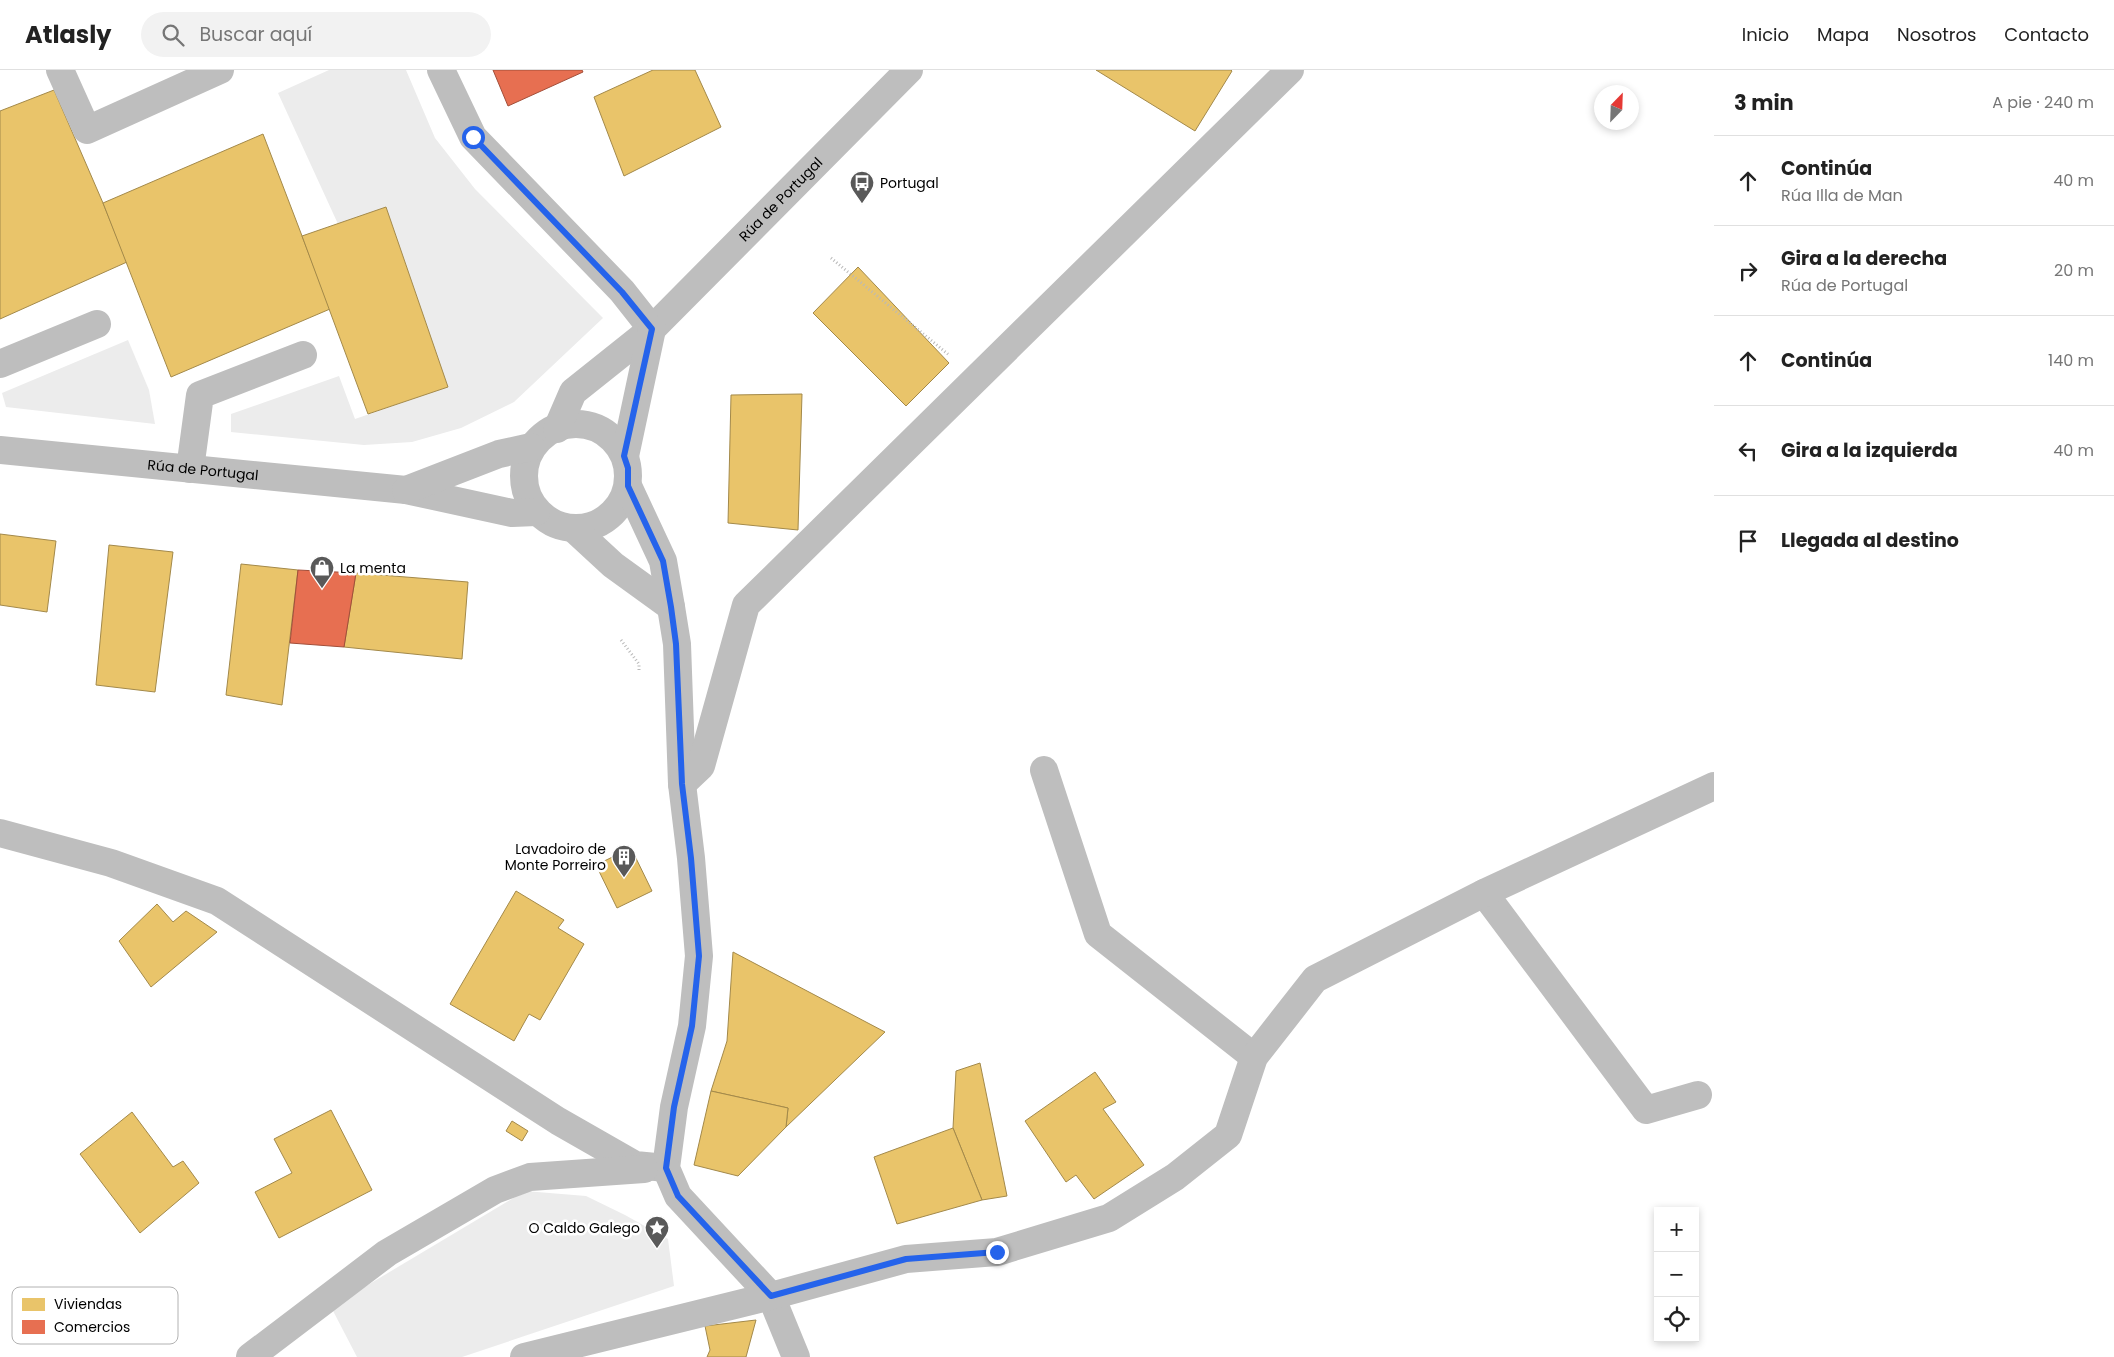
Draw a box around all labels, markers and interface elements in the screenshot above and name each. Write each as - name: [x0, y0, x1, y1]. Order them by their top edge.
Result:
- search box: [141, 12, 491, 57]
- text: Atlasly: [25, 18, 111, 51]
- icon: search: [159, 21, 187, 49]
- text: Buscar aquí: [199, 21, 312, 48]
- text: Inicio: [1742, 22, 1789, 47]
- text: Mapa: [1817, 22, 1869, 47]
- text: Nosotros: [1897, 22, 1976, 47]
- text: Contacto: [2004, 22, 2089, 47]
- north arrow: [1594, 85, 1639, 130]
- text: 3 min: [1734, 88, 1794, 117]
- text: A pie · 240 m: [1992, 91, 2094, 114]
- route start: [462, 126, 485, 149]
- street label: Rúa de Portugal: [734, 153, 827, 246]
- text: Continúa: [1781, 155, 1872, 182]
- icon: ahead: [1734, 167, 1762, 195]
- text: 40 m: [2053, 169, 2094, 192]
- bus stop icon: Portugal: [849, 170, 875, 204]
- place label: Portugal: [880, 173, 939, 193]
- text: Rúa Illa de Man: [1781, 184, 1903, 207]
- text: Gira a la derecha: [1781, 245, 1947, 272]
- icon: right: [1734, 257, 1762, 285]
- text: 20 m: [2054, 259, 2094, 282]
- text: Rúa de Portugal: [1781, 274, 1908, 297]
- icon: ahead: [1734, 347, 1762, 375]
- text: Continúa: [1781, 347, 1872, 374]
- text: 140 m: [2048, 349, 2094, 372]
- icon: left: [1734, 437, 1762, 465]
- text: Gira a la izquierda: [1781, 437, 1958, 464]
- text: 40 m: [2053, 439, 2094, 462]
- street label: Rúa de Portugal: [147, 455, 259, 485]
- icon: arrive: [1734, 527, 1762, 555]
- text: Llegada al destino: [1781, 527, 1959, 554]
- shop icon: La menta: [309, 555, 335, 589]
- place label: La menta: [340, 558, 406, 578]
- place label: Lavadoiro de Monte Porreiro: [505, 839, 606, 875]
- building icon: Lavadoiro de Monte Porreiro: [611, 844, 637, 878]
- map controls: [1654, 1207, 1699, 1342]
- button: +: [1654, 1207, 1699, 1252]
- place icon: O Caldo Galego: [644, 1215, 670, 1249]
- place label: O Caldo Galego: [528, 1218, 640, 1238]
- route end: [986, 1241, 1009, 1264]
- button: −: [1654, 1252, 1699, 1297]
- legend: [12, 1287, 178, 1344]
- text: Viviendas: [54, 1294, 122, 1314]
- button: locate: [1654, 1297, 1699, 1342]
- text: Comercios: [54, 1317, 130, 1337]

